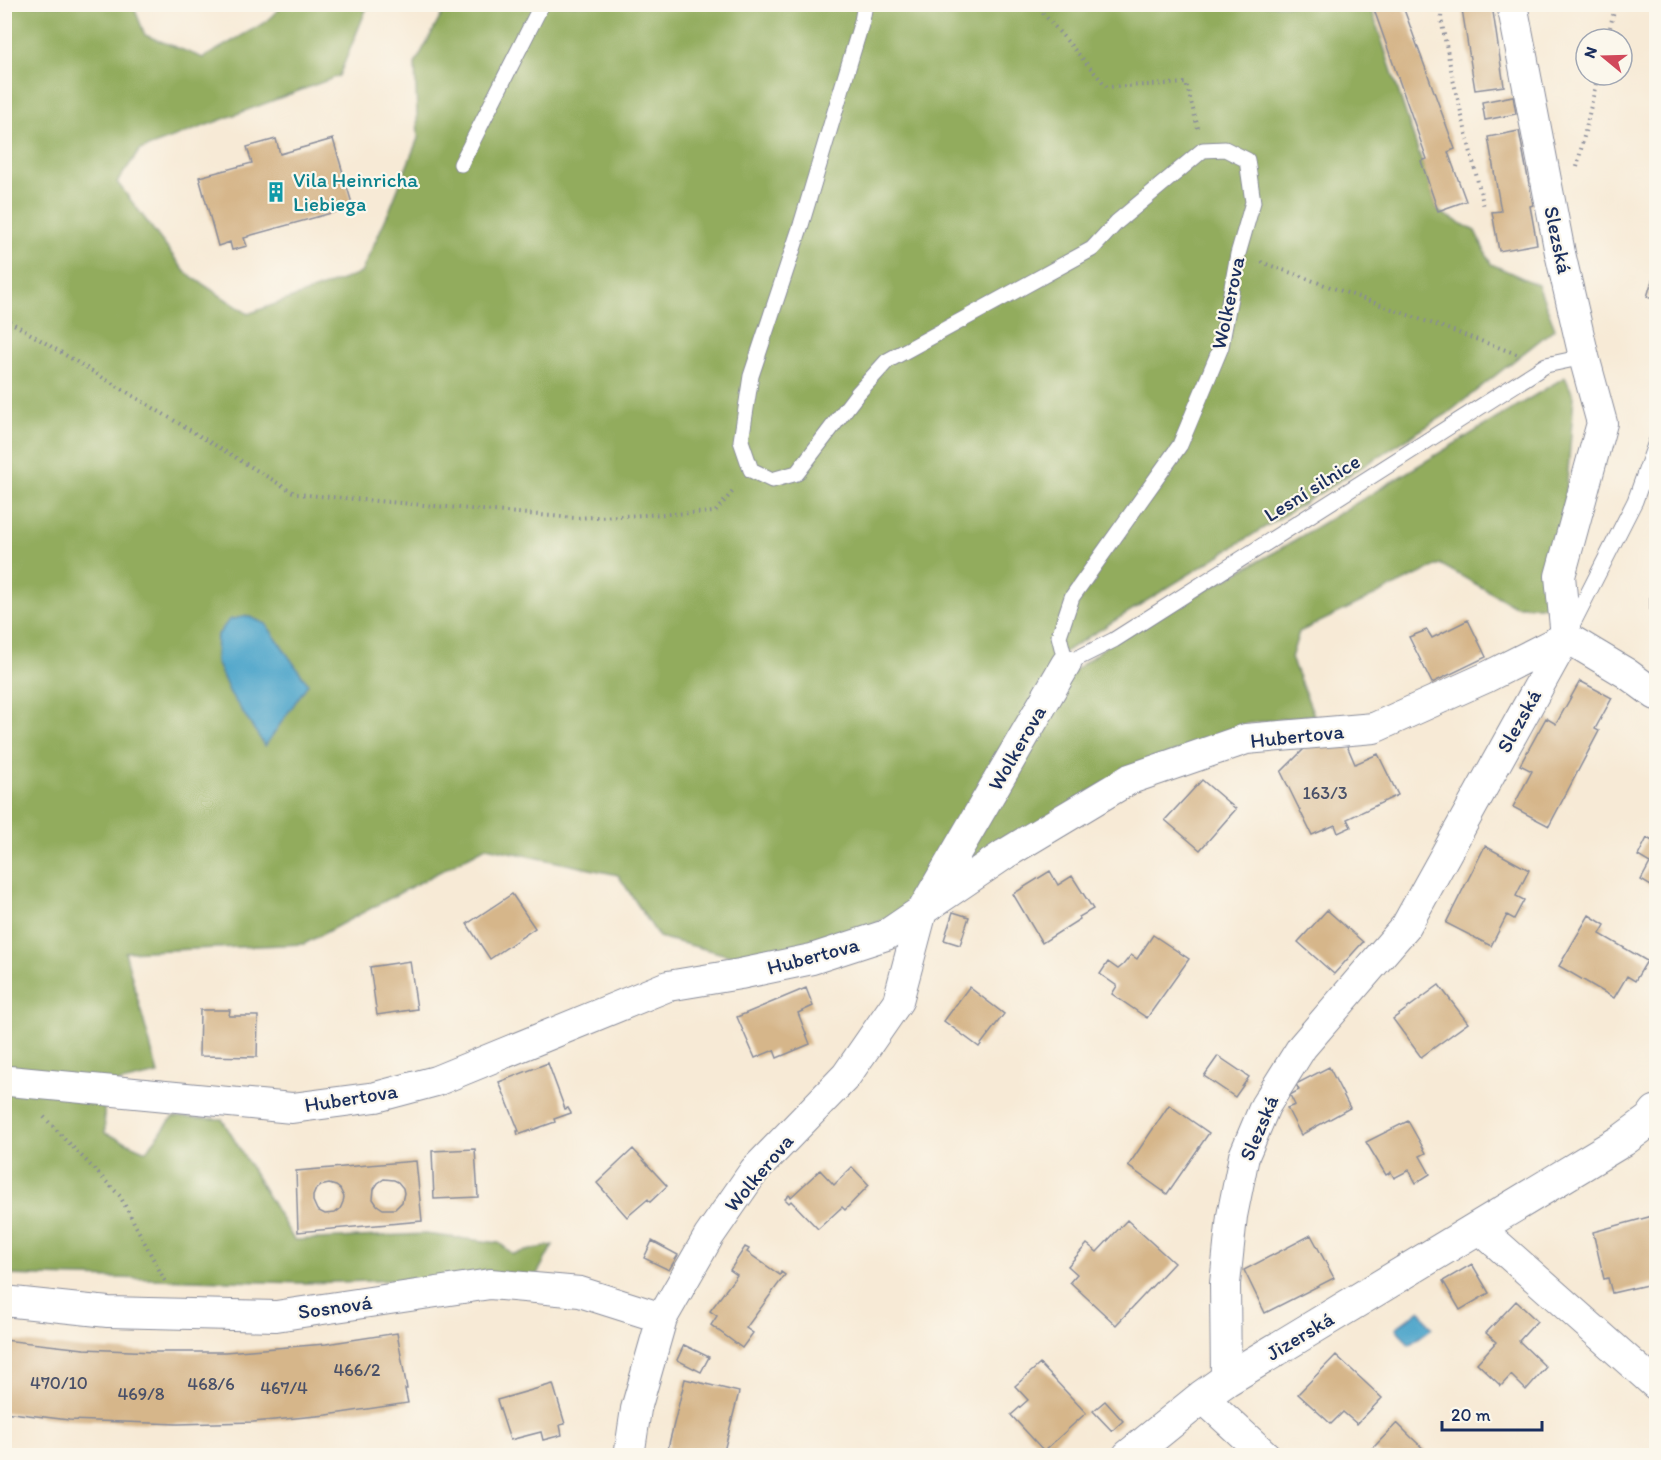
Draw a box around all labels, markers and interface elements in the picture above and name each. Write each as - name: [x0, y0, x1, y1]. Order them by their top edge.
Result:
- north arrow: [1574, 27, 1634, 87]
- text: N: [1580, 44, 1601, 60]
- place label: Vila Heinricha Liebiega: [293, 167, 418, 216]
- building icon: Vila Heinricha Liebiega: [264, 180, 288, 204]
- street label: Slezská: [1539, 204, 1578, 276]
- street label: Wolkerova: [1205, 254, 1250, 352]
- street label: Lesní silnice: [1259, 448, 1364, 527]
- street label: Slezská: [1491, 685, 1546, 757]
- street label: Wolkerova: [982, 701, 1051, 795]
- street label: Hubertova: [1249, 718, 1345, 753]
- house number: 163/3: [1302, 782, 1348, 804]
- street label: Hubertova: [764, 931, 862, 980]
- street label: Hubertova: [302, 1078, 399, 1117]
- street label: Slezská: [1234, 1091, 1283, 1164]
- street label: Wolkerova: [719, 1129, 798, 1217]
- street label: Sosnová: [296, 1289, 374, 1324]
- street label: Jizerská: [1261, 1306, 1338, 1365]
- house number: 466/2: [334, 1359, 381, 1381]
- house number: 470/10: [30, 1372, 88, 1394]
- house number: 468/6: [187, 1373, 235, 1395]
- house number: 467/4: [260, 1377, 308, 1399]
- house number: 469/8: [117, 1383, 165, 1405]
- scale bar: [1442, 1394, 1542, 1432]
- text: 20 m: [1451, 1404, 1491, 1426]

